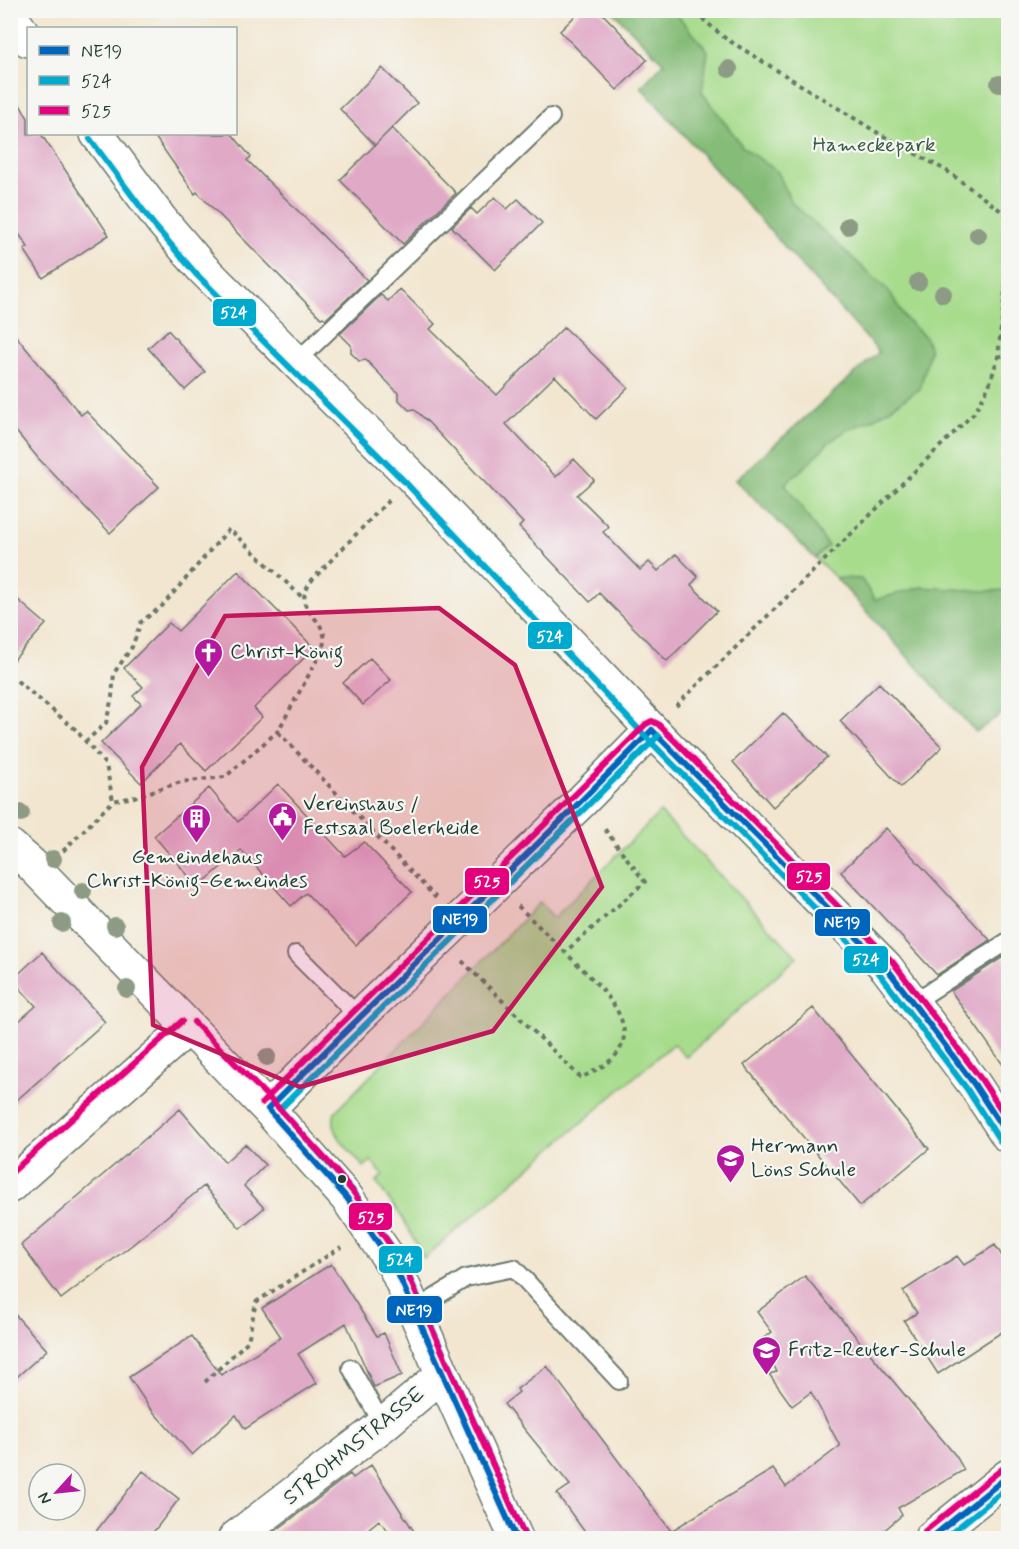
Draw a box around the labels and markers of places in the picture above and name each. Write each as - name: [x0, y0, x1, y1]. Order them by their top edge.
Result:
- church icon: Christ-König: [193, 636, 225, 678]
- place label: Christ-König: [230, 638, 343, 668]
- place label: Vereinshaus / Festsaal Boelerheide: [303, 790, 480, 842]
- public building icon: Vereinshaus / Festsaal Boelerheide: [266, 800, 298, 842]
- building icon: Gemeindehaus Christ-König-Gemeindes: [181, 802, 213, 844]
- place label: Gemeindehaus Christ-König-Gemeindes: [86, 843, 308, 897]
- place label: Hermann Löns Schule: [751, 1132, 856, 1184]
- school or university icon: Hermann Löns Schule: [714, 1142, 746, 1184]
- unlabelled marker: [336, 1173, 348, 1185]
- school or university icon: Fritz-Reuter-Schule: [751, 1334, 783, 1376]
- place label: Fritz-Reuter-Schule: [788, 1336, 966, 1364]

